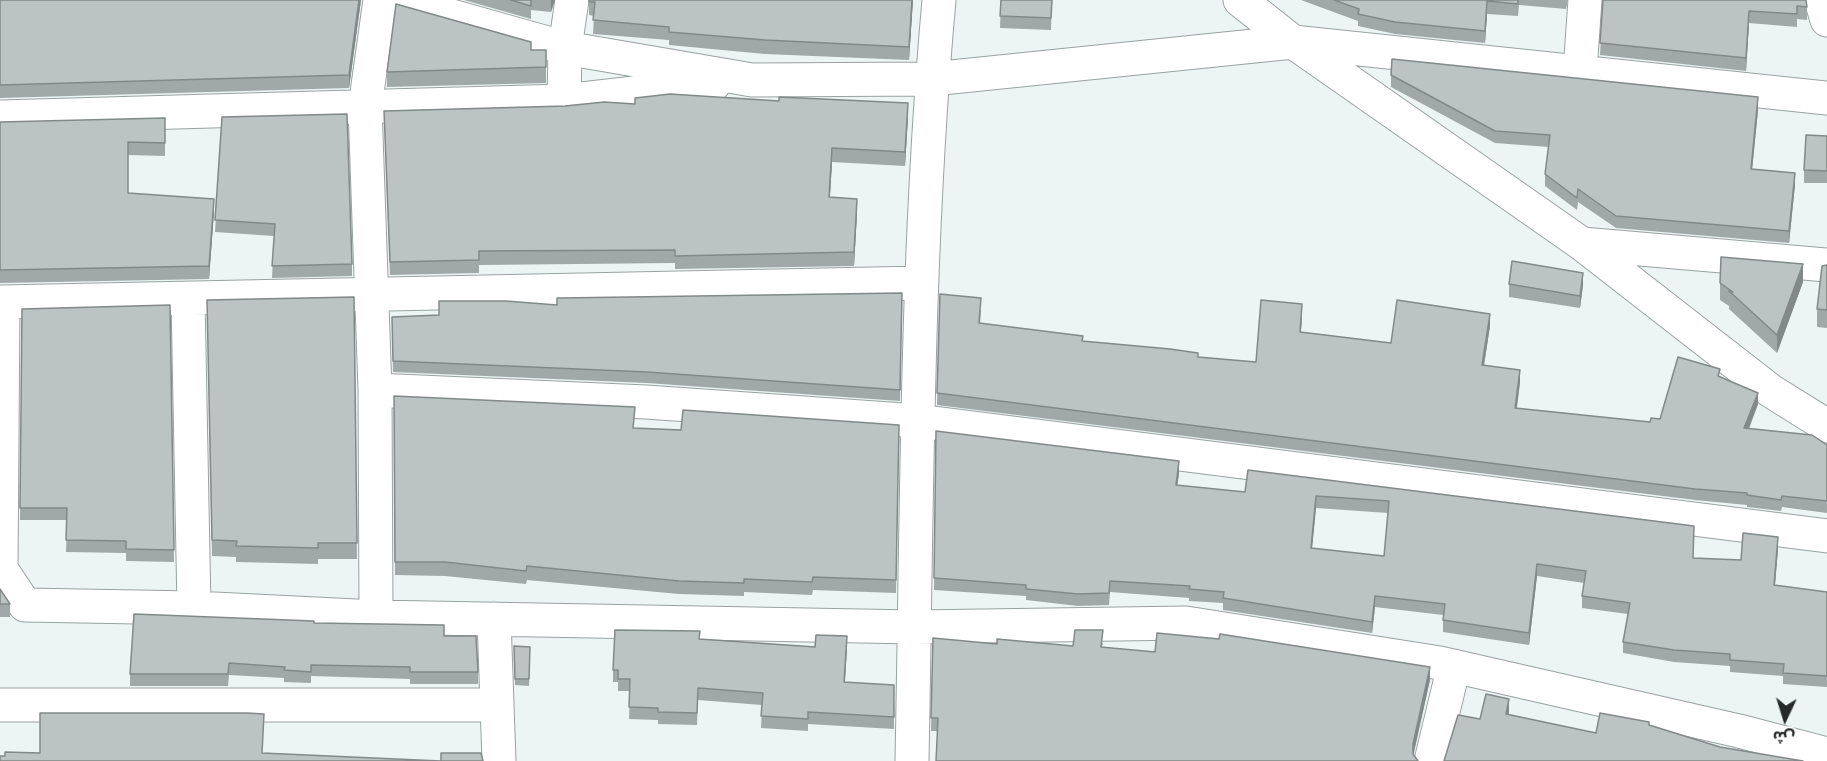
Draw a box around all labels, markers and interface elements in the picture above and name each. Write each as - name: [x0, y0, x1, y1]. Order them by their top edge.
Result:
- north arrow: [1755, 689, 1815, 749]
- text: ش: [1772, 728, 1795, 747]

